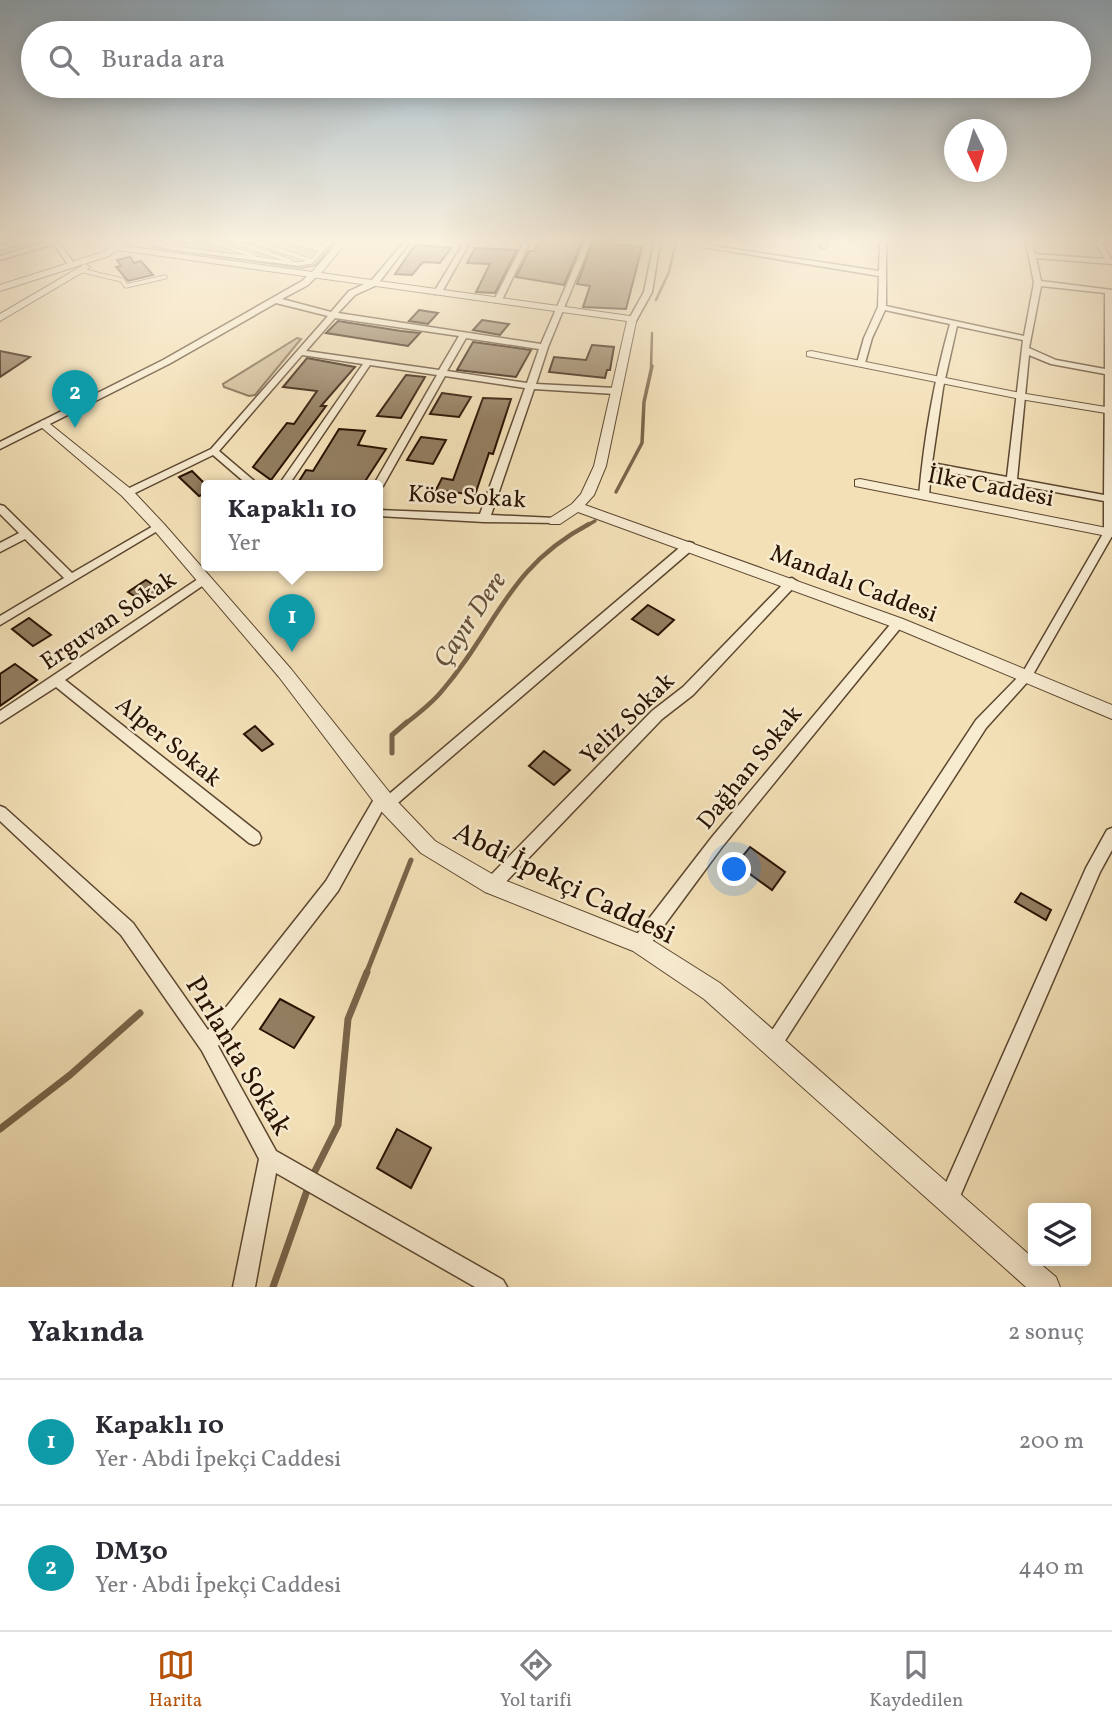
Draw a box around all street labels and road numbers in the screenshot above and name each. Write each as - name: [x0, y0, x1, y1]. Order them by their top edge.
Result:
- street label: İlke Caddesi: [924, 459, 1057, 517]
- street label: Köse Sokak: [407, 478, 527, 518]
- street label: Mandalı Caddesi: [765, 537, 942, 632]
- street label: Erguvan Sokak: [34, 564, 184, 680]
- street label: Yeliz Sokak: [574, 666, 683, 773]
- street label: Alper Sokak: [107, 689, 228, 796]
- street label: Dağhan Sokak: [690, 699, 811, 838]
- street label: Abdi İpekçi Caddesi: [446, 813, 682, 955]
- street label: Pırlanta Sokak: [175, 969, 301, 1143]

